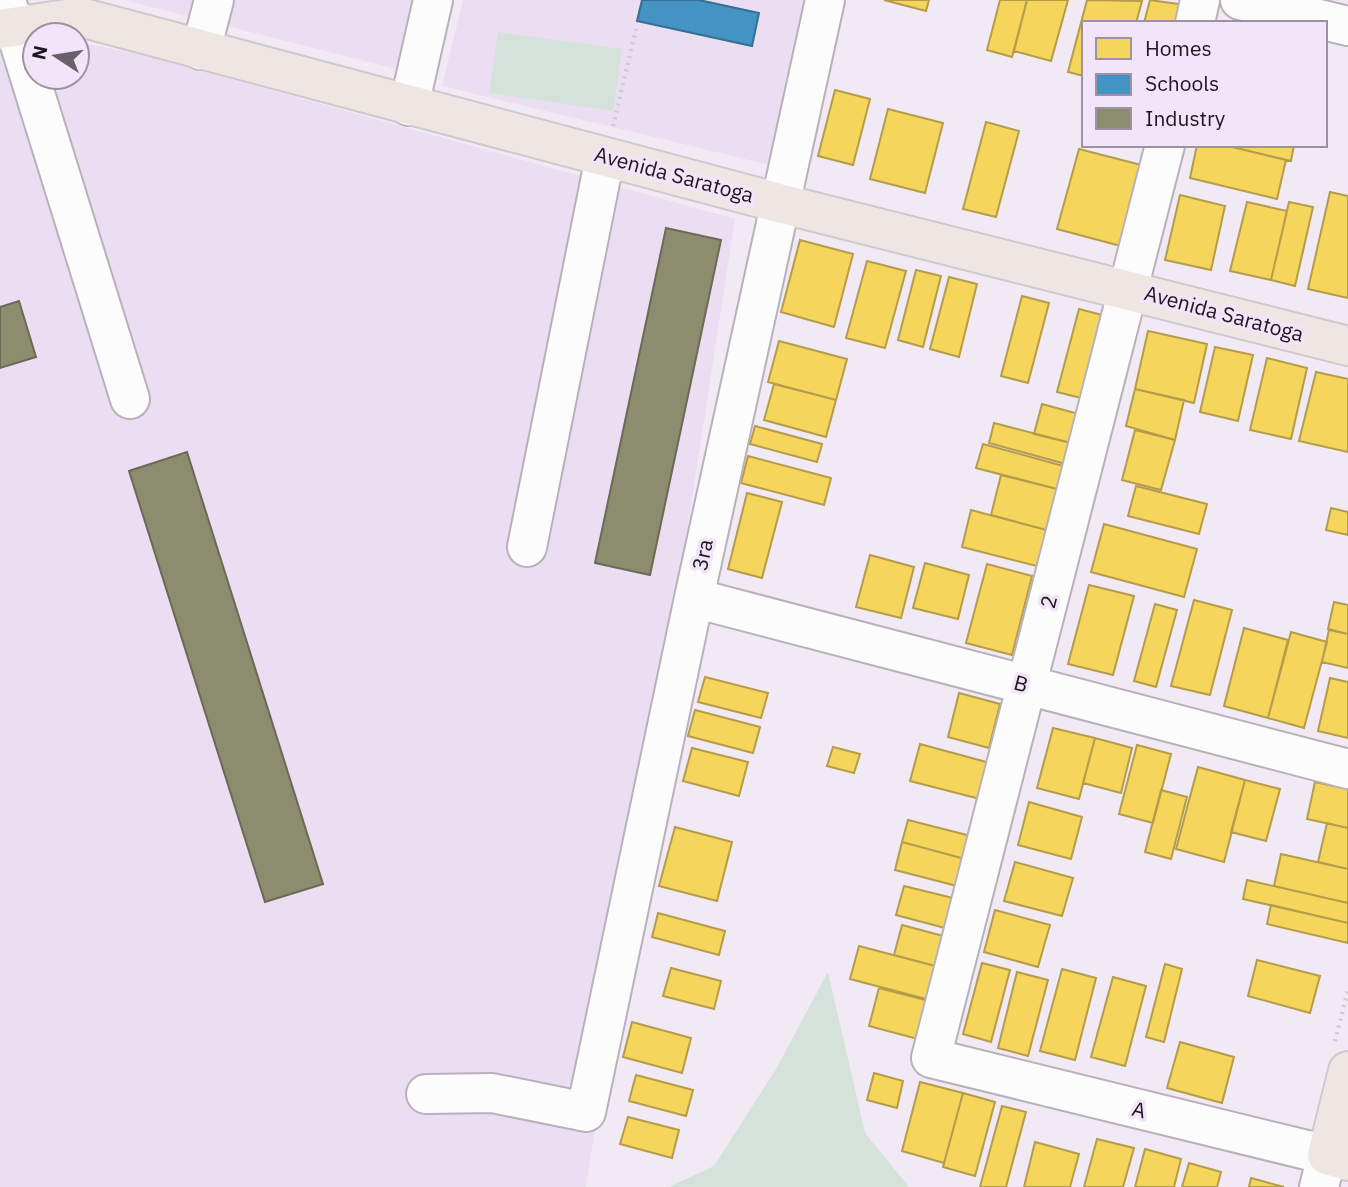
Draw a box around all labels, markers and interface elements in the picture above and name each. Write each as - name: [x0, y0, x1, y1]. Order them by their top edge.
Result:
- north arrow: [21, 21, 91, 91]
- legend: [1082, 21, 1327, 147]
- text: Homes: [1145, 34, 1212, 62]
- text: N: [26, 43, 53, 62]
- text: Schools: [1145, 69, 1219, 97]
- text: Industry: [1145, 104, 1226, 132]
- street label: Avenida Saratoga: [592, 139, 757, 209]
- street label: Avenida Saratoga: [1142, 278, 1307, 348]
- street label: 3ra: [685, 537, 719, 573]
- street label: 2: [1033, 592, 1063, 611]
- street label: B: [1011, 668, 1032, 698]
- street label: A: [1129, 1094, 1149, 1124]

